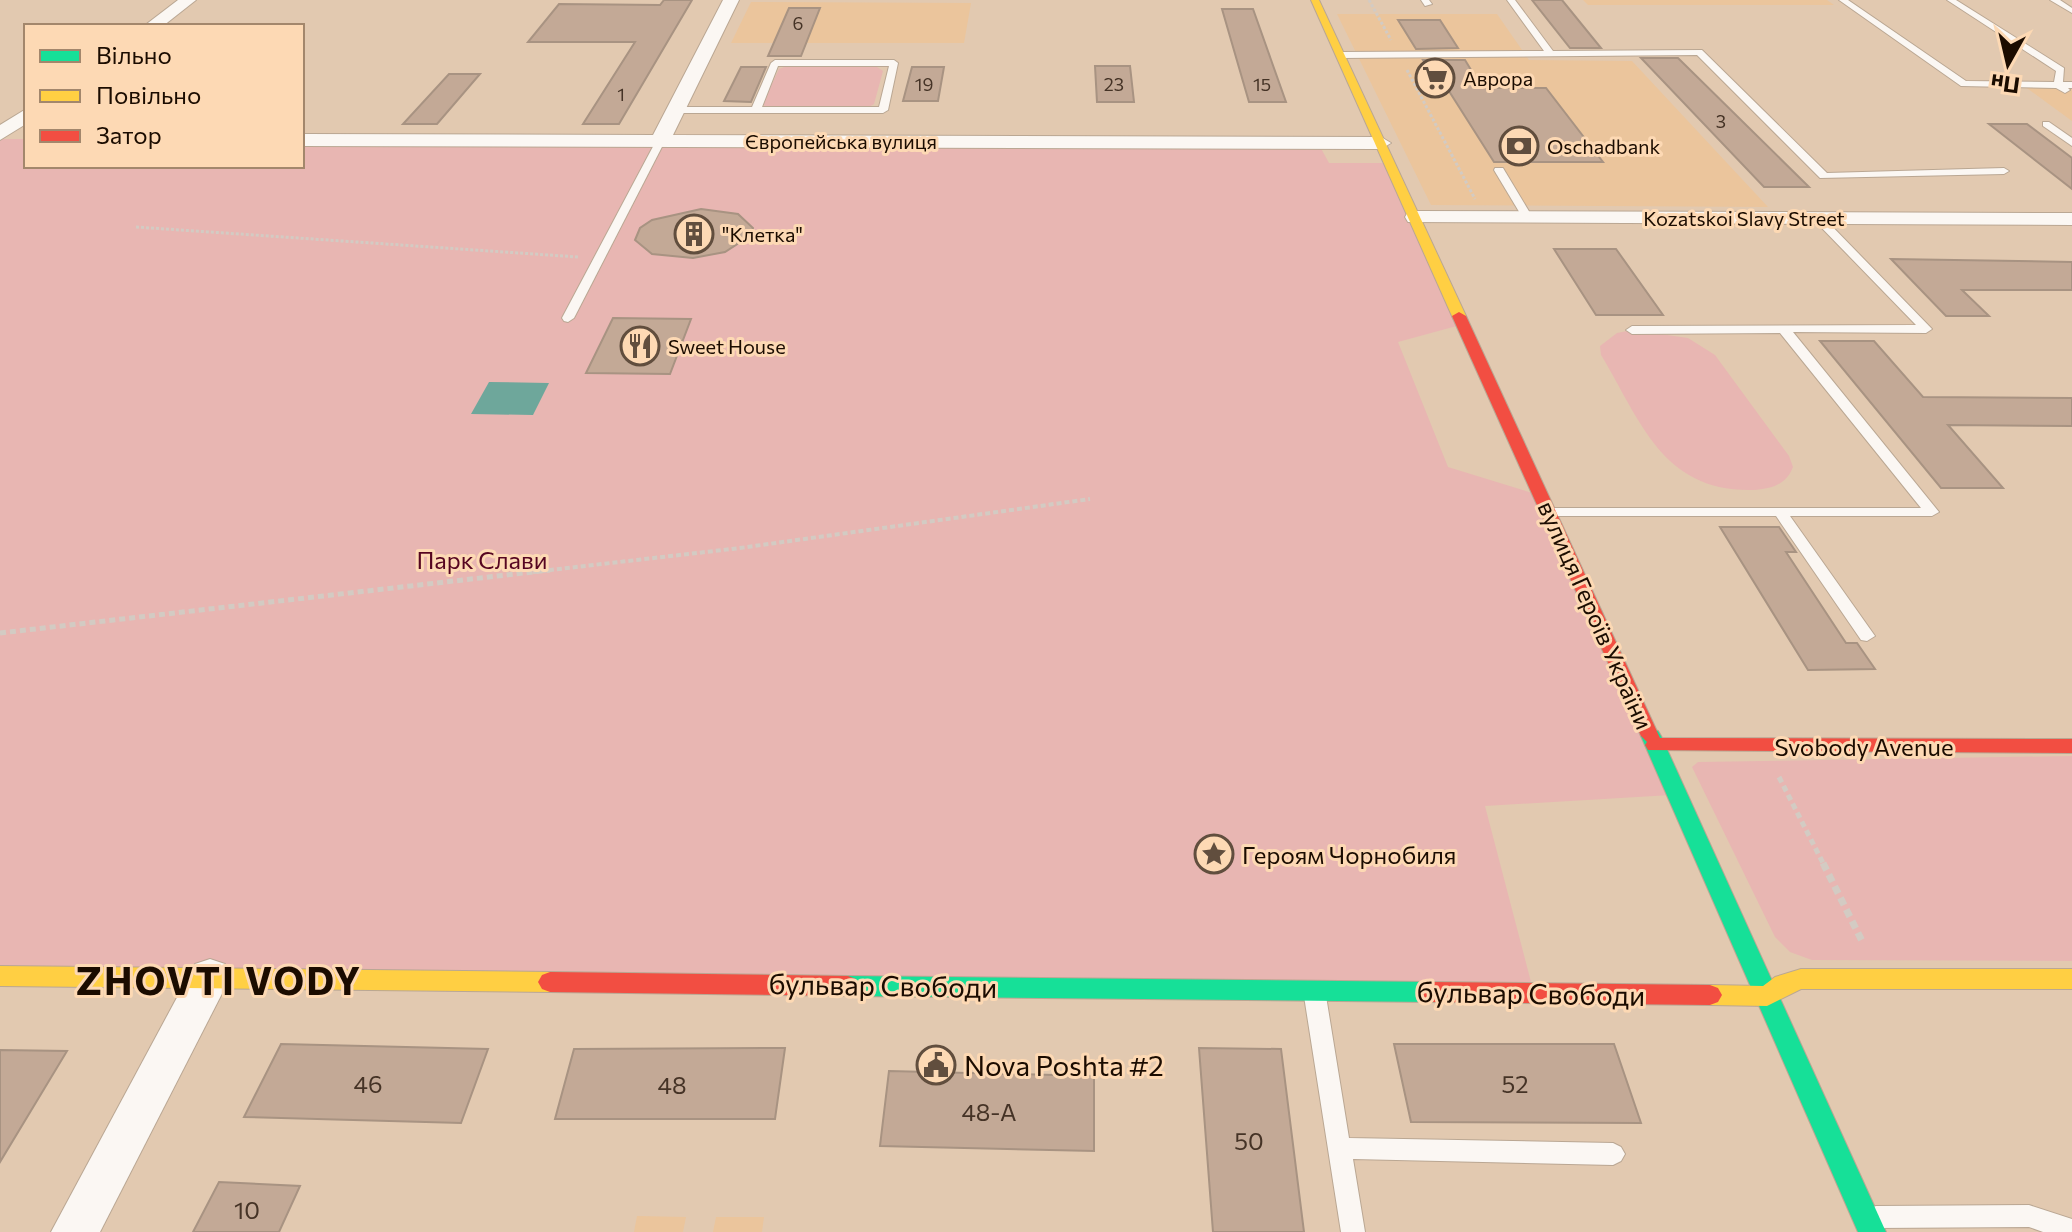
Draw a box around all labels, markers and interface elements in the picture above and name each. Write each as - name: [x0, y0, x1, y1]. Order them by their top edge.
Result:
- house number: 6: [793, 12, 803, 34]
- legend: [24, 24, 304, 168]
- north arrow: [1968, 24, 2048, 104]
- text: Вільно: [96, 40, 172, 69]
- supermarket icon: Аврора: [1414, 57, 1456, 99]
- place label: Аврора: [1463, 66, 1533, 90]
- text: Пн: [1989, 69, 2021, 100]
- house number: 19: [915, 73, 933, 95]
- house number: 23: [1104, 73, 1124, 95]
- house number: 15: [1253, 73, 1271, 95]
- text: Повільно: [96, 80, 201, 109]
- house number: 1: [617, 83, 625, 105]
- house number: 3: [1716, 110, 1726, 132]
- text: Затор: [96, 120, 162, 149]
- bank icon: Oschadbank: [1498, 125, 1540, 167]
- street label: Європейська вулиця: [745, 129, 937, 153]
- place label: Oschadbank: [1547, 134, 1661, 158]
- street label: Kozatskoi Slavy Street: [1643, 206, 1845, 230]
- building icon: "Клетка": [673, 213, 715, 255]
- place label: "Клетка": [722, 222, 803, 246]
- restaurant icon: Sweet House: [619, 325, 661, 367]
- place label: Sweet House: [668, 334, 786, 358]
- street label: вулиця Героїв України: [1533, 496, 1659, 734]
- park label: Парк Слави: [416, 545, 548, 574]
- street label: Svobody Avenue: [1774, 732, 1954, 761]
- place icon: Героям Чорнобиля: [1193, 833, 1235, 875]
- place label: Героям Чорнобиля: [1242, 840, 1456, 869]
- district label: ZHOVTI VODY: [76, 956, 362, 1003]
- street label: бульвар Свободи: [769, 966, 997, 1004]
- street label: бульвар Свободи: [1417, 974, 1645, 1012]
- public building icon: Nova Poshta #2: [915, 1044, 957, 1086]
- place label: Nova Poshta #2: [964, 1048, 1164, 1082]
- house number: 46: [354, 1069, 382, 1098]
- house number: 52: [1501, 1069, 1529, 1098]
- house number: 48: [658, 1070, 686, 1099]
- house number: 48-А: [961, 1097, 1017, 1126]
- house number: 50: [1234, 1126, 1264, 1155]
- house number: 10: [234, 1195, 260, 1224]

